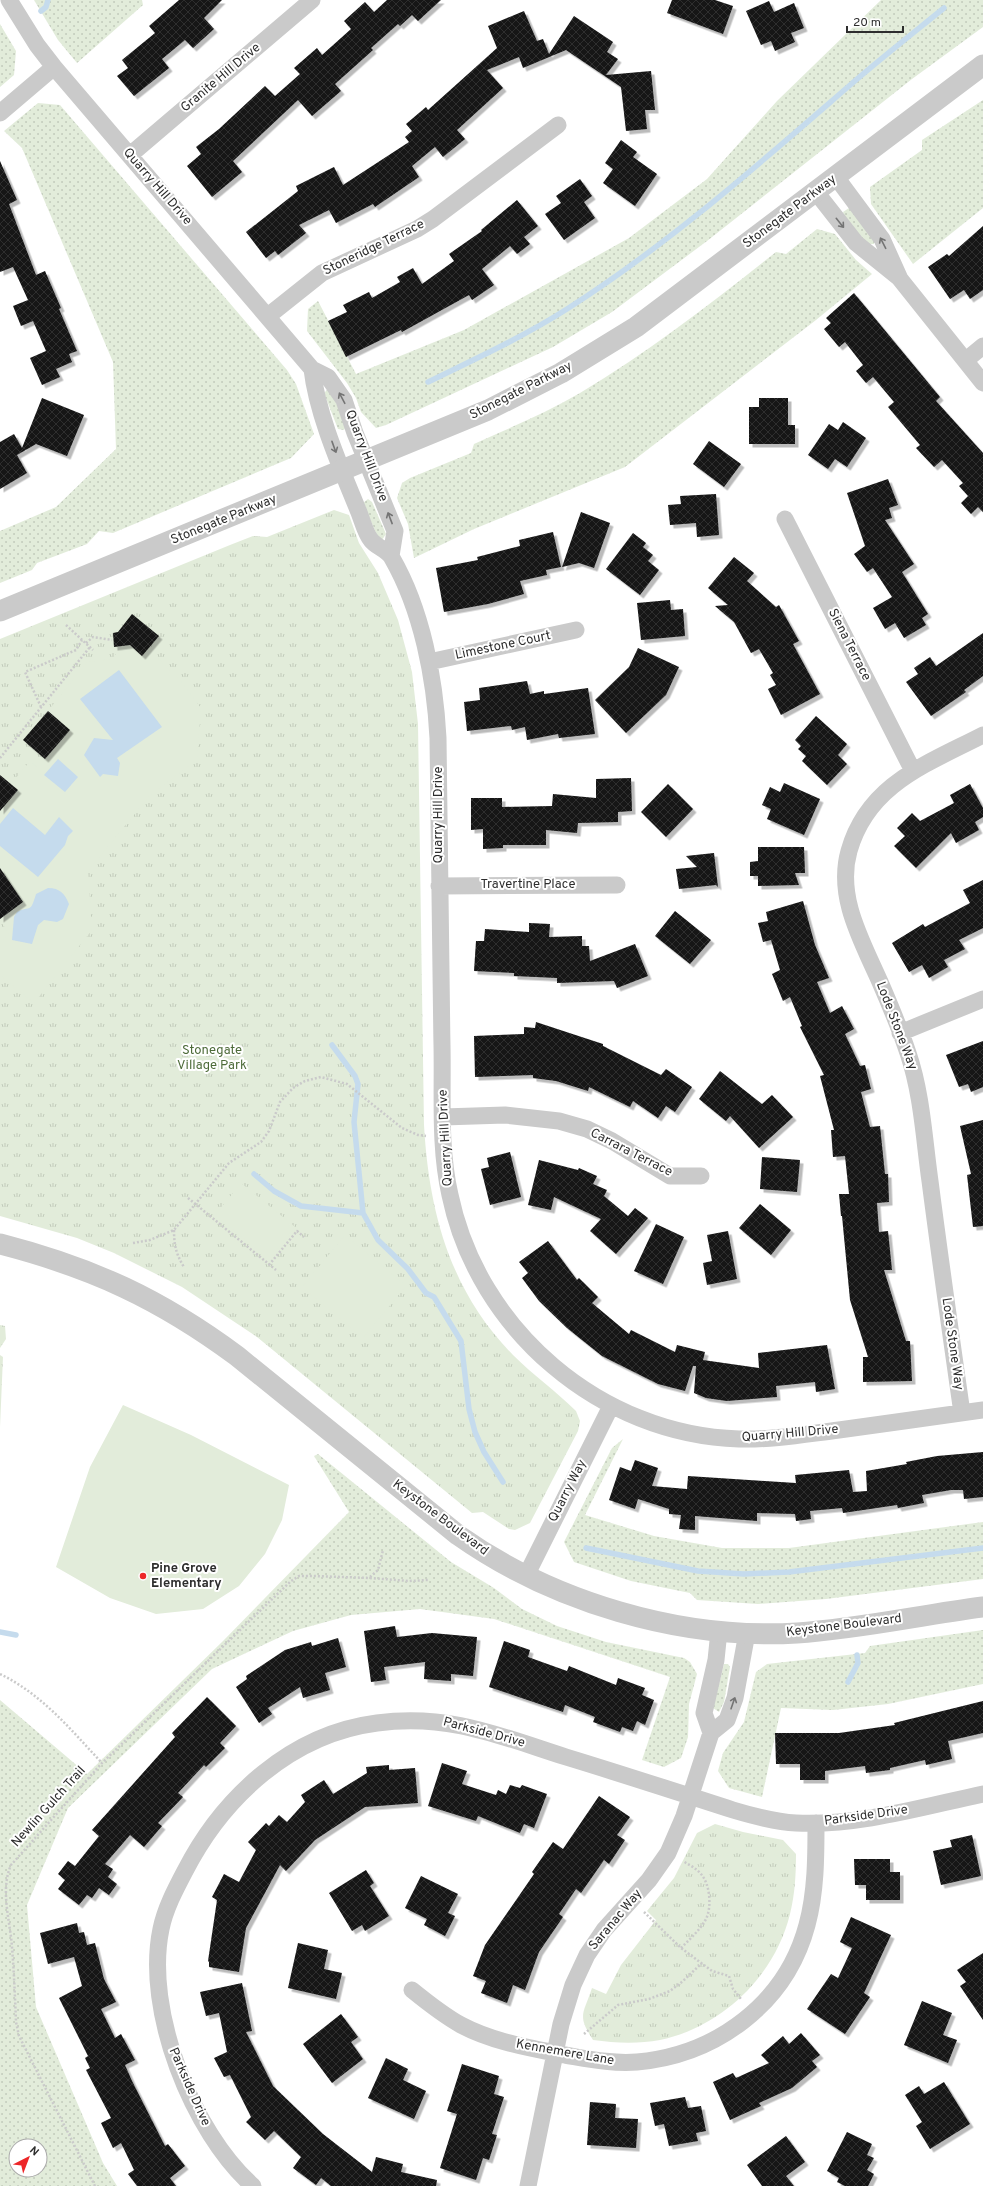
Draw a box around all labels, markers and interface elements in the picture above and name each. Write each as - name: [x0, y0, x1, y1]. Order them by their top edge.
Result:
- scale bar: [847, 8, 903, 34]
- text: 20 m: [853, 15, 881, 31]
- street label: Granite Hill Drive: [178, 40, 264, 116]
- street label: Quarry Hill Drive: [119, 145, 195, 229]
- street label: Stonegate Parkway: [740, 172, 840, 252]
- street label: Stoneridge Terrace: [321, 217, 427, 279]
- one-way arrow: [835, 218, 844, 229]
- one-way arrow: [879, 237, 887, 249]
- street label: Stonegate Parkway: [467, 358, 575, 424]
- one-way arrow: [338, 392, 346, 404]
- street label: Quarry Hill Drive: [341, 408, 391, 504]
- one-way arrow: [331, 440, 338, 453]
- street label: Stonegate Parkway: [169, 491, 279, 549]
- one-way arrow: [386, 513, 393, 525]
- street label: Siena Terrace: [824, 606, 874, 684]
- street label: Limestone Court: [454, 628, 552, 664]
- street label: Quarry Hill Drive: [431, 766, 447, 864]
- street label: Travertine Place: [481, 877, 575, 893]
- street label: Lode Stone Way: [872, 980, 920, 1073]
- park label: Stonegate Village Park: [177, 1043, 247, 1074]
- street label: Quarry Hill Drive: [435, 1089, 457, 1187]
- street label: Carrara Terrace: [587, 1125, 675, 1181]
- street label: Lode Stone Way: [938, 1297, 966, 1391]
- street label: Quarry Hill Drive: [741, 1422, 839, 1446]
- street label: Quarry Way: [545, 1457, 591, 1525]
- street label: Keystone Boulevard: [389, 1477, 491, 1559]
- place label: Pine Grove Elementary: [151, 1561, 222, 1592]
- marker: Pine Grove Elementary: [138, 1571, 148, 1581]
- street label: Keystone Boulevard: [785, 1611, 903, 1641]
- one-way arrow: [730, 1697, 738, 1709]
- street label: Parkside Drive: [441, 1714, 527, 1752]
- street label: Newlin Gulch Trail: [9, 1763, 89, 1851]
- street label: Parkside Drive: [823, 1802, 909, 1830]
- street label: Saranac Way: [586, 1886, 646, 1954]
- street label: Kennemere Lane: [515, 2036, 615, 2070]
- street label: Parkside Drive: [165, 2045, 213, 2129]
- north arrow: [8, 2138, 48, 2178]
- text: N: [26, 2143, 42, 2159]

